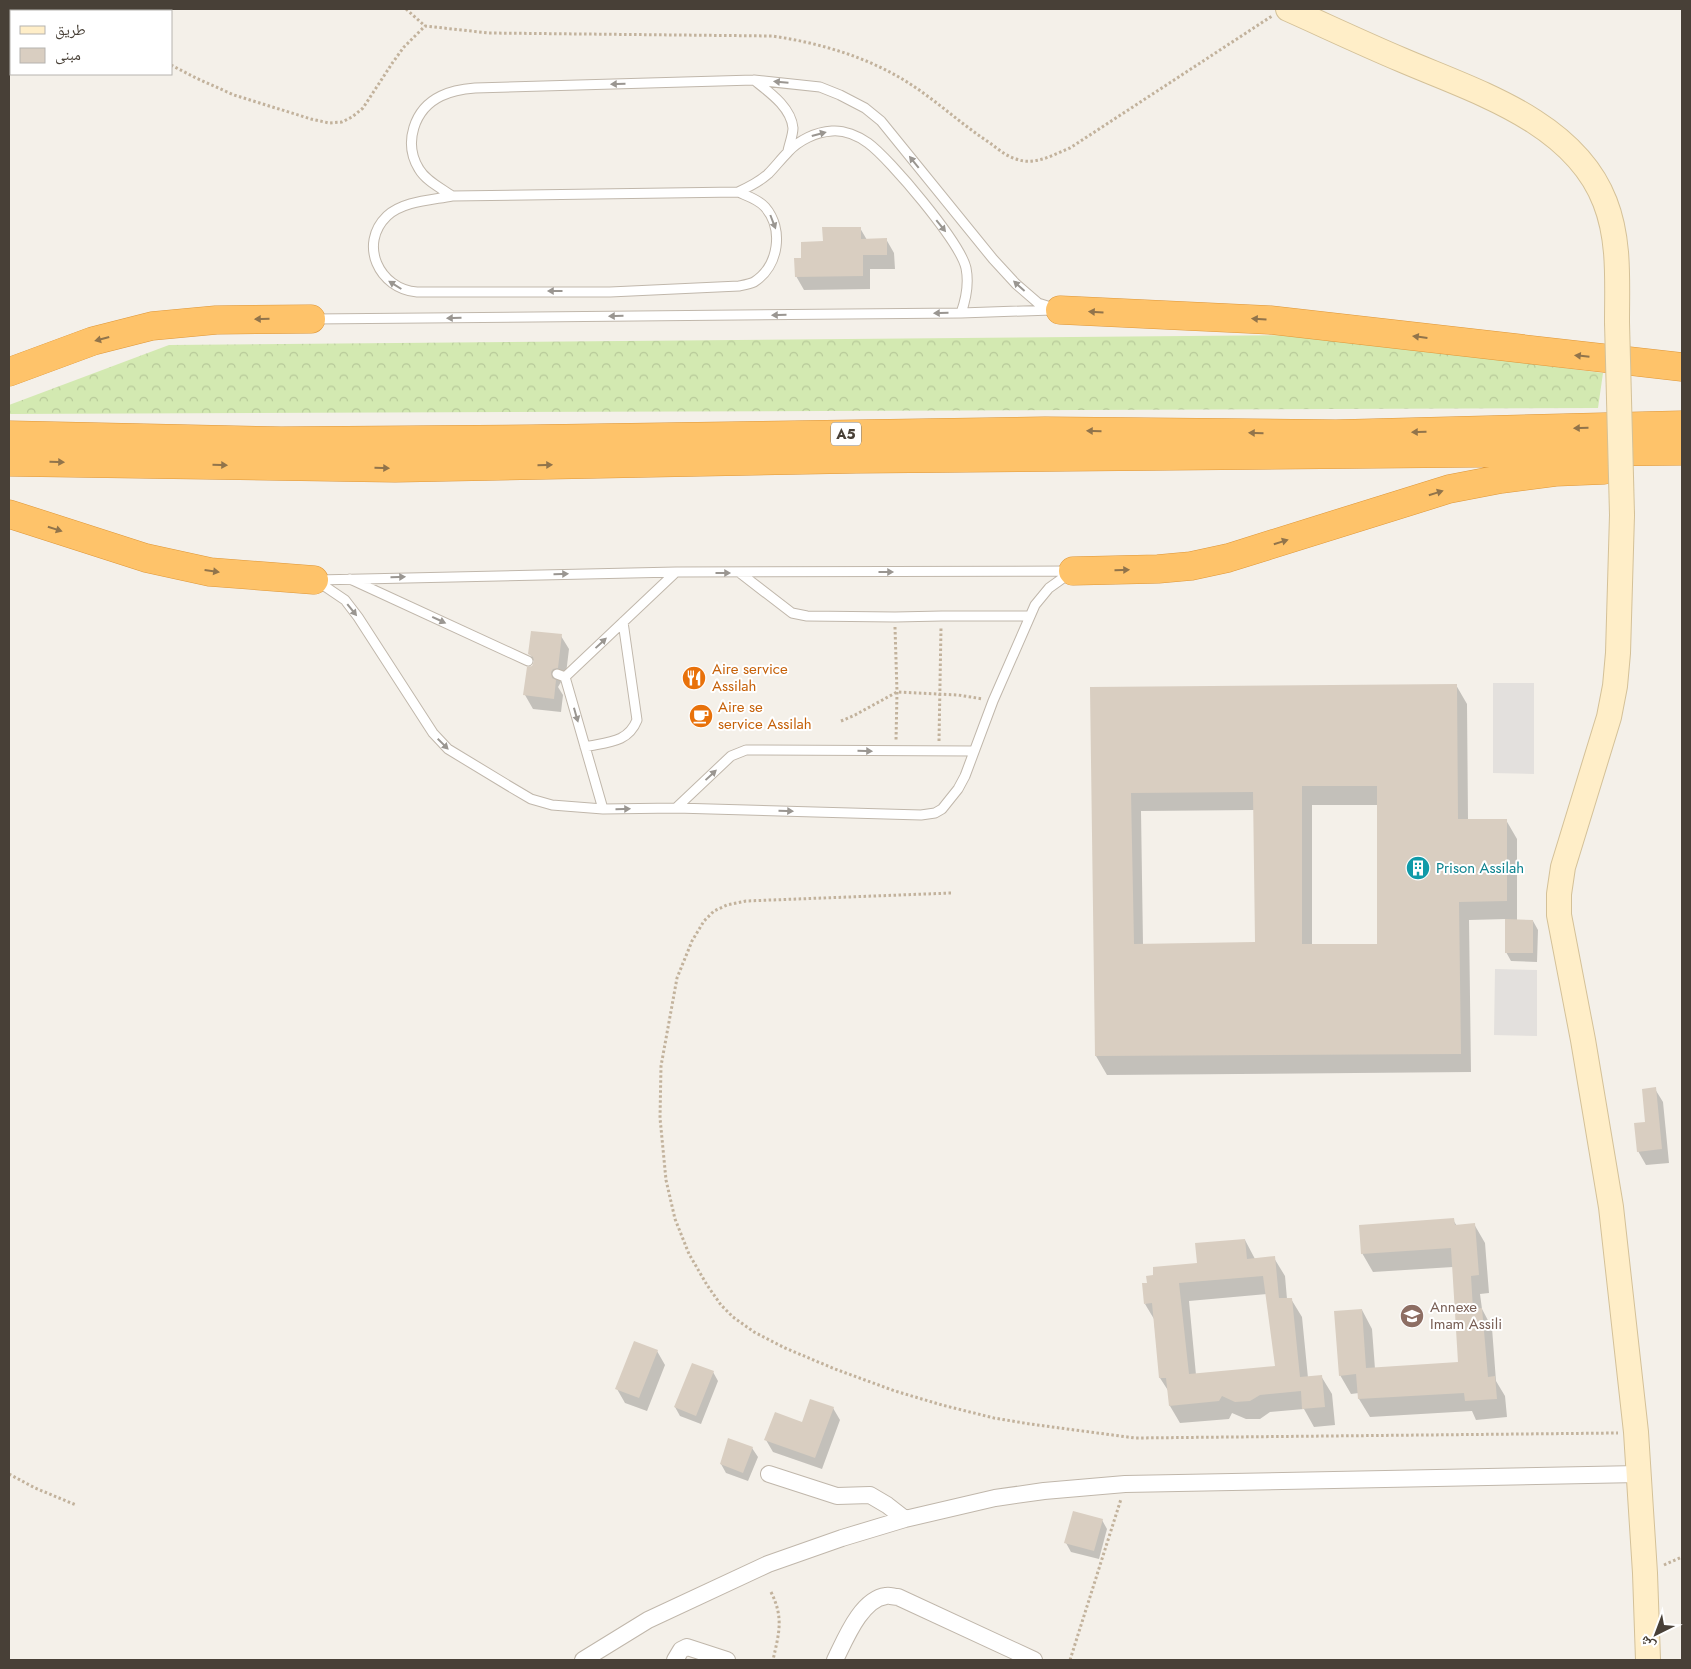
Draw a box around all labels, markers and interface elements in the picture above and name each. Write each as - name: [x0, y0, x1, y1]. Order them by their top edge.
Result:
- legend: [10, 10, 172, 75]
- text: طريق: [55, 19, 86, 41]
- text: مبنى: [55, 44, 81, 66]
- one-way arrow: [772, 78, 788, 86]
- one-way arrow: [610, 80, 626, 88]
- one-way arrow: [812, 130, 827, 138]
- one-way arrow: [909, 155, 920, 168]
- one-way arrow: [769, 215, 777, 230]
- one-way arrow: [936, 219, 946, 233]
- one-way arrow: [388, 280, 401, 289]
- one-way arrow: [1013, 280, 1025, 292]
- one-way arrow: [547, 287, 563, 295]
- one-way arrow: [1088, 307, 1104, 315]
- one-way arrow: [933, 309, 949, 317]
- one-way arrow: [771, 311, 787, 319]
- one-way arrow: [608, 312, 624, 320]
- one-way arrow: [446, 314, 462, 322]
- one-way arrow: [1250, 315, 1266, 323]
- one-way arrow: [254, 316, 270, 324]
- one-way arrow: [1412, 333, 1428, 341]
- one-way arrow: [94, 335, 109, 343]
- one-way arrow: [1573, 352, 1589, 360]
- road number: A5: [831, 422, 861, 446]
- one-way arrow: [1573, 424, 1589, 432]
- one-way arrow: [1085, 427, 1101, 435]
- one-way arrow: [1410, 428, 1426, 436]
- one-way arrow: [1248, 429, 1264, 437]
- one-way arrow: [50, 458, 66, 466]
- one-way arrow: [212, 461, 228, 469]
- one-way arrow: [537, 461, 553, 469]
- one-way arrow: [375, 464, 391, 472]
- one-way arrow: [1429, 489, 1444, 497]
- one-way arrow: [48, 525, 63, 533]
- one-way arrow: [1274, 537, 1289, 545]
- one-way arrow: [1114, 566, 1130, 574]
- one-way arrow: [204, 568, 220, 576]
- one-way arrow: [878, 568, 894, 576]
- one-way arrow: [715, 569, 731, 577]
- one-way arrow: [553, 570, 569, 578]
- one-way arrow: [390, 573, 406, 581]
- one-way arrow: [347, 603, 358, 616]
- one-way arrow: [432, 617, 446, 625]
- one-way arrow: [594, 637, 606, 649]
- place label: Aire service Assilah: [712, 658, 788, 697]
- restaurant icon: Aire service Assilah: [681, 665, 707, 691]
- place label: Aire se service Assilah: [718, 696, 812, 735]
- cafe icon: Aire se service Assilah: [688, 703, 714, 729]
- one-way arrow: [572, 707, 580, 723]
- one-way arrow: [437, 738, 449, 750]
- one-way arrow: [857, 747, 873, 755]
- one-way arrow: [705, 769, 717, 781]
- one-way arrow: [616, 805, 632, 813]
- one-way arrow: [778, 807, 794, 815]
- building icon: Prison Assilah: [1405, 855, 1431, 881]
- place label: Prison Assilah: [1436, 857, 1524, 879]
- place label: Annexe Imam Assili: [1430, 1296, 1502, 1335]
- school or university icon: Annexe Imam Assili: [1399, 1303, 1425, 1329]
- north arrow: [1631, 1609, 1681, 1659]
- text: ش: [1635, 1631, 1660, 1656]

